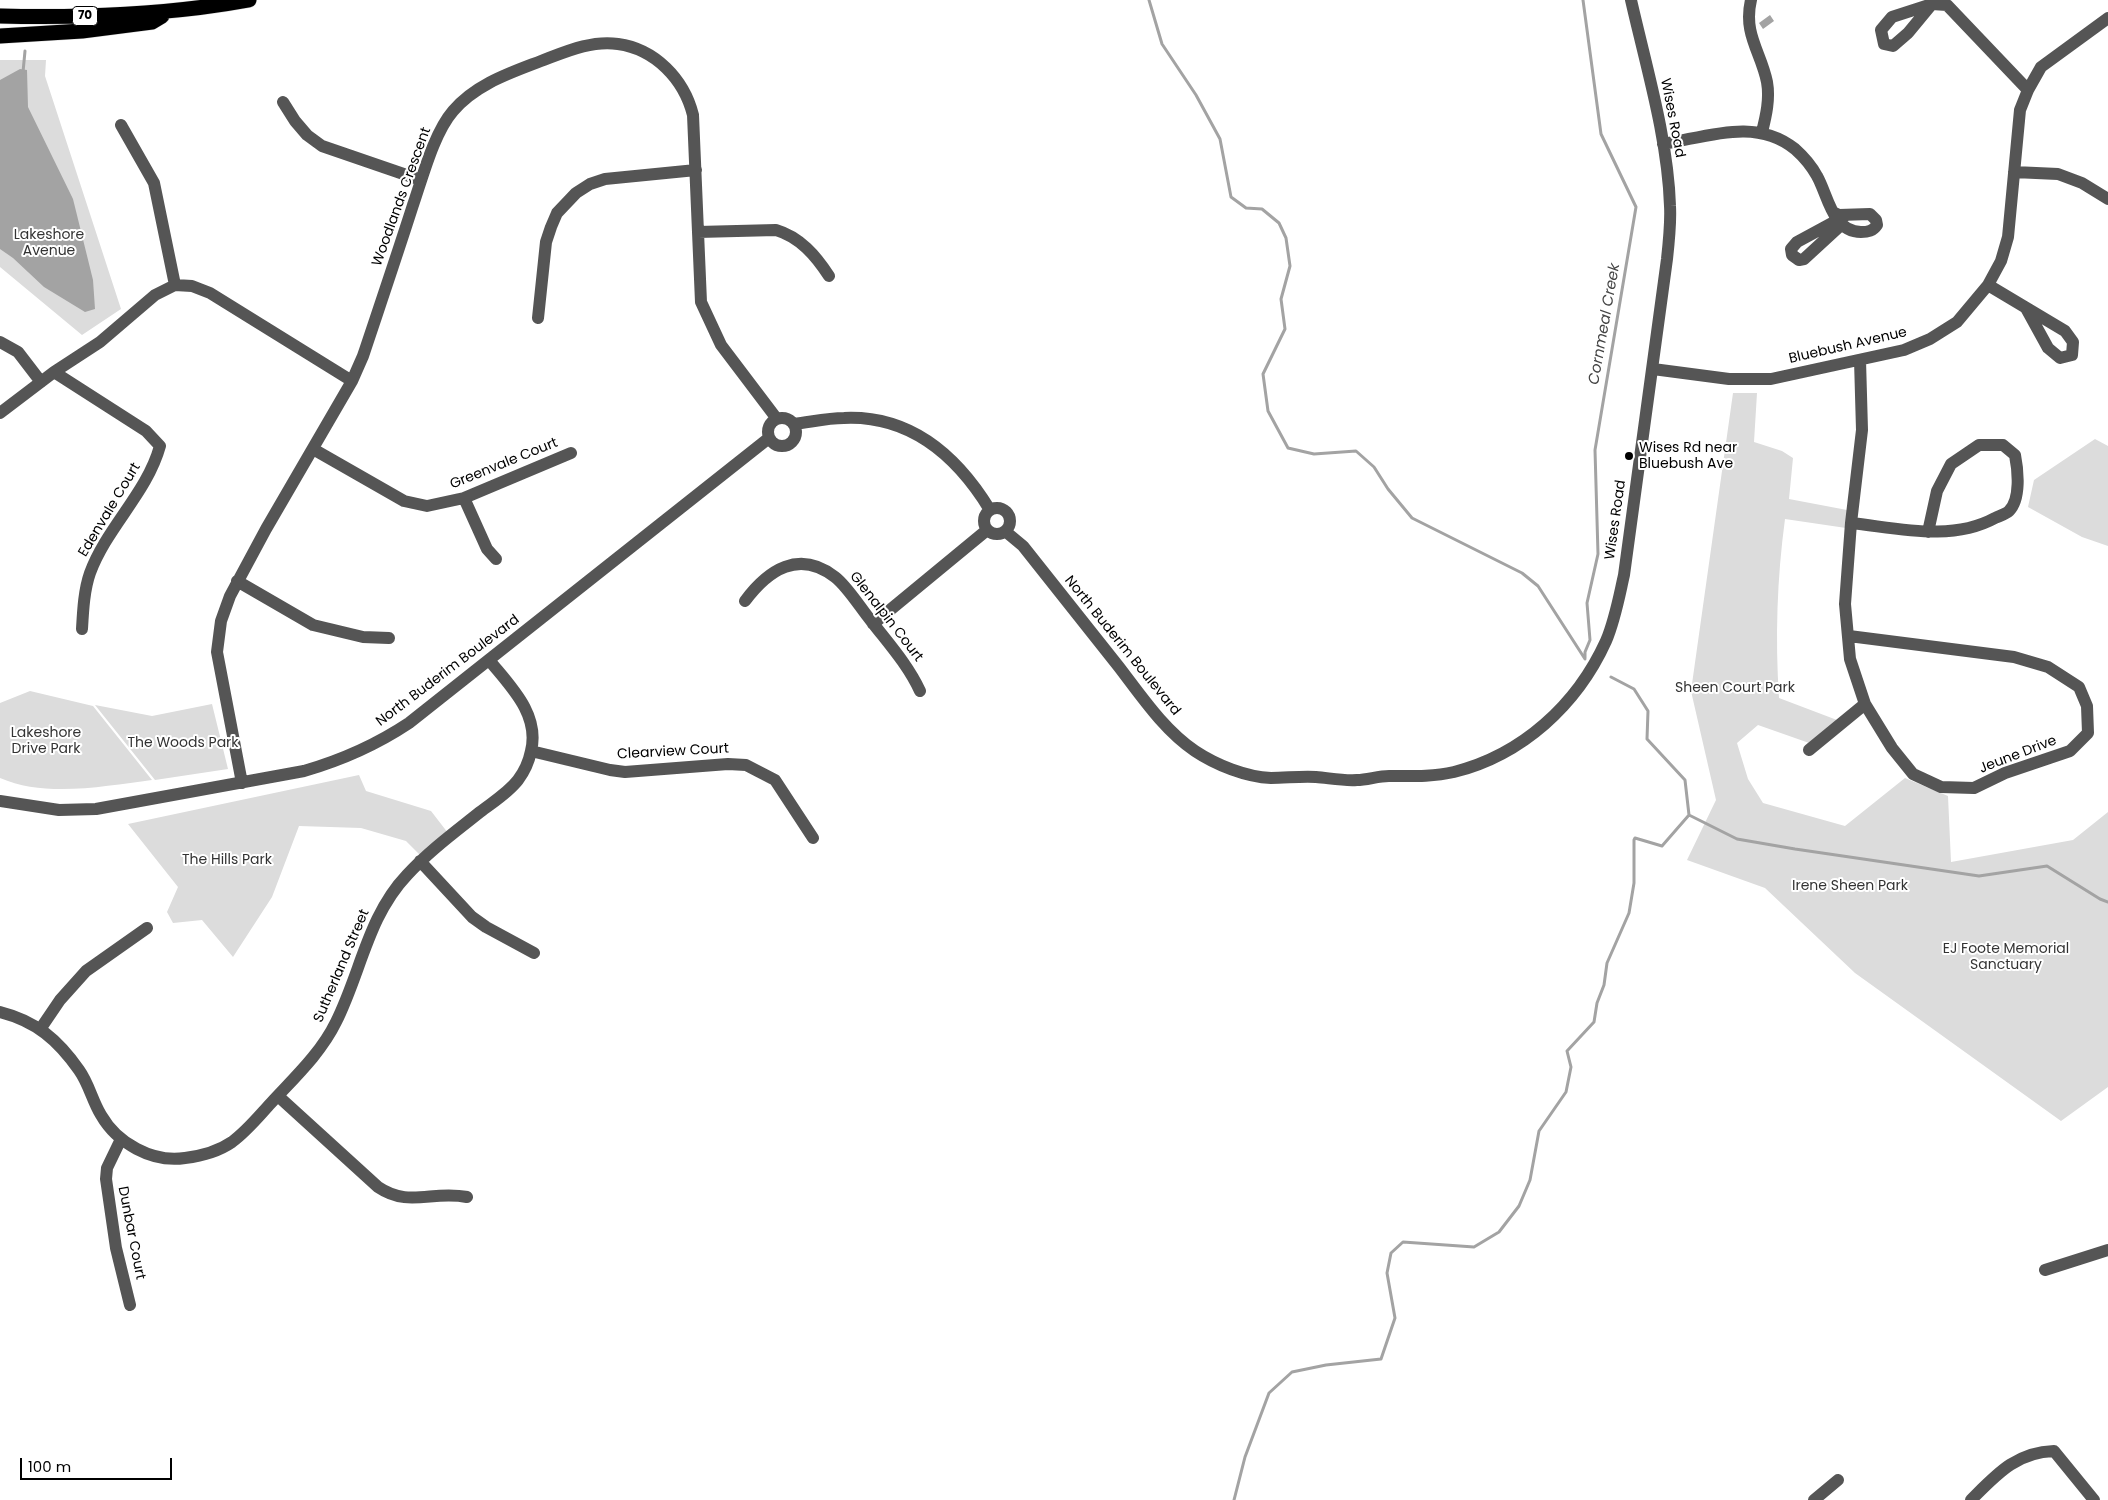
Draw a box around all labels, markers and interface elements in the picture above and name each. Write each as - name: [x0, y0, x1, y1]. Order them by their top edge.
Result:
- road number: 70: [72, 7, 98, 26]
- street label: Wises Road: [1656, 77, 1688, 159]
- street label: Woodlands Crescent: [369, 125, 435, 269]
- park label: Lakeshore Avenue: [14, 227, 84, 260]
- water label: Cornmeal Creek: [1585, 262, 1625, 386]
- street label: Bluebush Avenue: [1787, 324, 1909, 368]
- street label: Greenvale Court: [448, 435, 560, 493]
- place label: Wises Rd near Bluebush Ave: [1639, 440, 1737, 472]
- marker: Wises Rd near Bluebush Ave: [1623, 450, 1635, 462]
- street label: Edenvale Court: [75, 460, 145, 560]
- street label: Wises Road: [1602, 479, 1630, 561]
- street label: Glenalpin Court: [846, 569, 926, 665]
- street label: North Buderim Boulevard: [1060, 573, 1184, 719]
- street label: North Buderim Boulevard: [373, 612, 523, 730]
- park label: Sheen Court Park: [1675, 680, 1795, 696]
- park label: Lakeshore Drive Park: [11, 725, 81, 758]
- street label: Jeune Drive: [1977, 733, 2059, 777]
- park label: The Woods Park: [127, 735, 239, 751]
- street label: Clearview Court: [617, 741, 729, 763]
- park label: The Hills Park: [182, 852, 272, 868]
- park label: Irene Sheen Park: [1792, 878, 1908, 894]
- street label: Sutherland Street: [311, 907, 373, 1025]
- park label: EJ Foote Memorial Sanctuary: [1943, 941, 2069, 974]
- street label: Dunbar Court: [114, 1185, 148, 1281]
- scale bar: [22, 1448, 175, 1480]
- text: 100 m: [28, 1456, 71, 1477]

